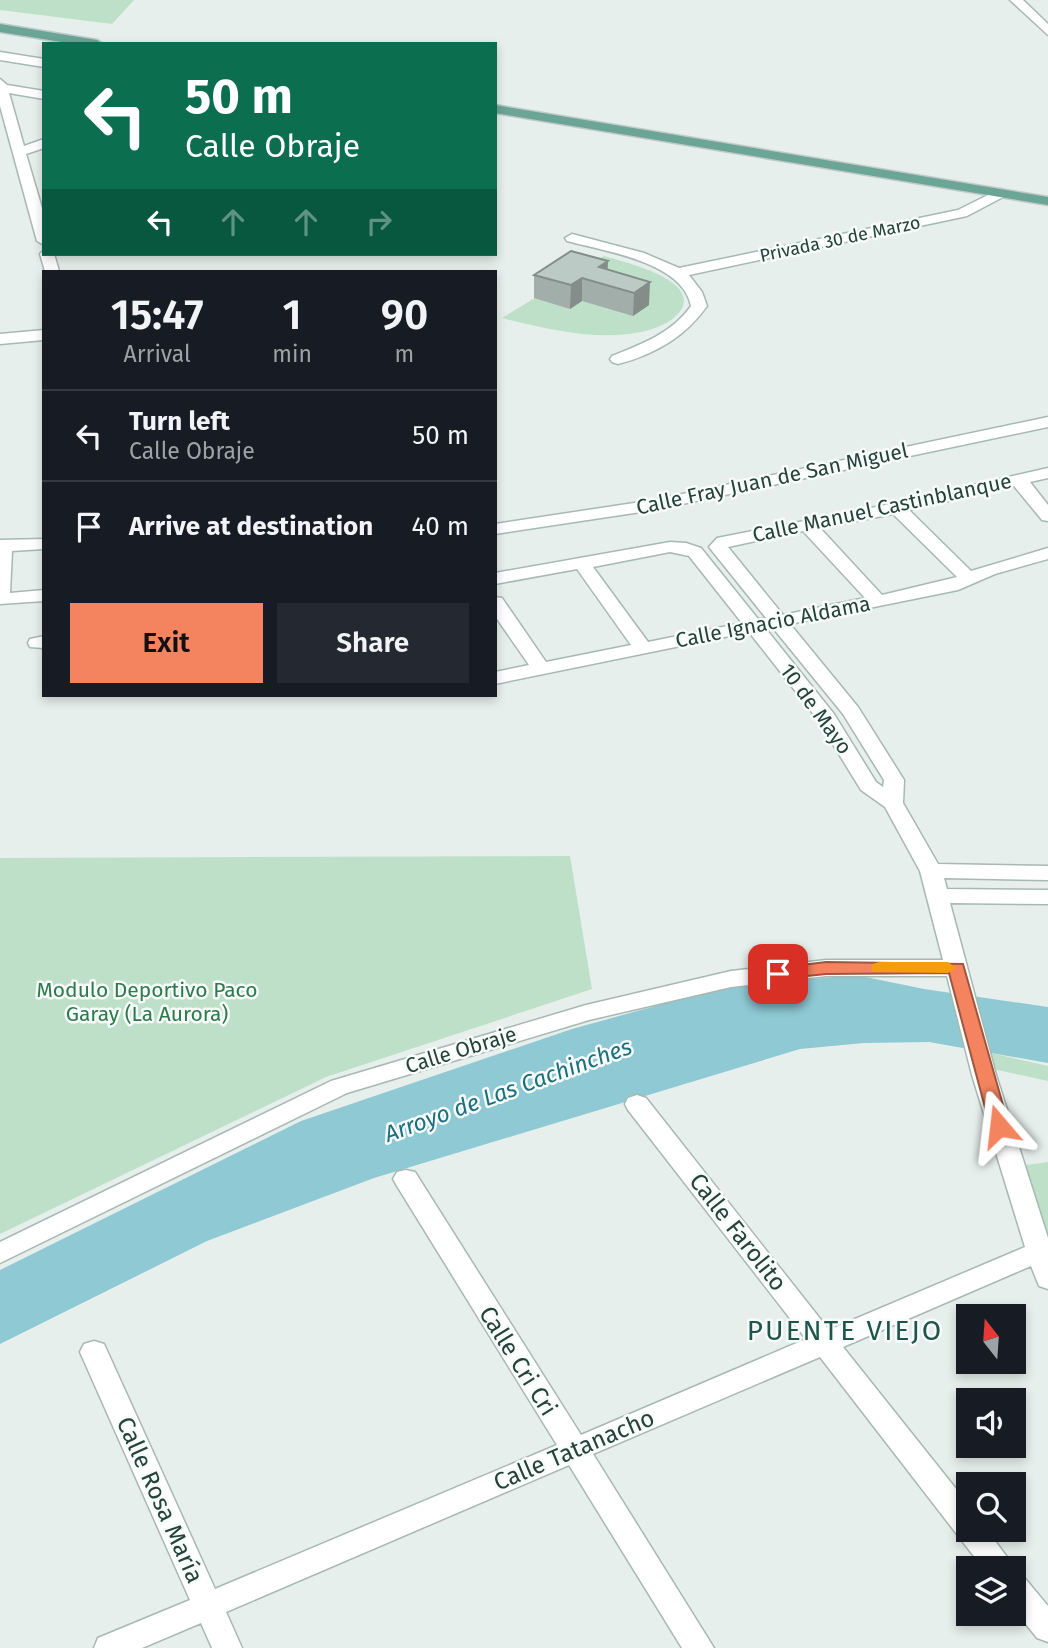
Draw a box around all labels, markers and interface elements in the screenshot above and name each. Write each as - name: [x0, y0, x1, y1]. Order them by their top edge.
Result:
- text: 50 m: [185, 67, 293, 126]
- icon: left: [70, 70, 161, 161]
- text: Calle Obraje: [185, 127, 360, 165]
- icon: left: [141, 203, 179, 241]
- icon: ahead: [214, 203, 252, 241]
- icon: ahead: [287, 203, 325, 241]
- icon: right: [360, 203, 398, 241]
- street label: Privada 30 de Marzo: [758, 211, 922, 267]
- text: 15:47: [111, 290, 204, 340]
- text: 1: [283, 290, 302, 340]
- text: 90: [381, 290, 428, 340]
- text: Arrival: [123, 340, 191, 368]
- text: min: [272, 340, 312, 368]
- text: m: [395, 340, 414, 368]
- text: Turn left: [129, 406, 230, 437]
- icon: left: [70, 417, 108, 455]
- text: 50 m: [412, 420, 469, 451]
- text: Calle Obraje: [129, 437, 255, 465]
- street label: Calle Fray Juan de San Miguel: [634, 437, 910, 521]
- street label: Calle Manuel Castinblanque: [750, 468, 1014, 548]
- icon: arrive: [70, 508, 108, 546]
- text: Arrive at destination: [129, 511, 373, 542]
- text: 40 m: [411, 511, 469, 542]
- street label: Calle Ignacio Aldama: [673, 590, 873, 654]
- button: Exit: [70, 603, 263, 683]
- button: Share: [277, 603, 469, 683]
- street label: 10 de Mayo: [774, 659, 858, 759]
- pin: [748, 944, 808, 1004]
- icon: arrive: [759, 955, 797, 993]
- park label: Modulo Deportivo Paco Garay (La Aurora): [36, 977, 258, 1027]
- street label: Calle Obraje: [402, 1021, 520, 1079]
- water label: Arroyo de Las Cachinches: [380, 1032, 636, 1148]
- position arrow: [962, 1089, 1036, 1163]
- street label: Calle Farolito: [683, 1168, 793, 1296]
- street label: Calle Cri Cri: [473, 1301, 563, 1421]
- north arrow: [956, 1304, 1026, 1374]
- map controls: [956, 1304, 1026, 1626]
- district label: PUENTE VIEJO: [747, 1314, 943, 1347]
- button: sound: [956, 1388, 1026, 1458]
- street label: Calle Tatanacho: [489, 1404, 659, 1496]
- street label: Calle Rosa María: [111, 1413, 209, 1587]
- button: search: [956, 1472, 1026, 1542]
- button: layers: [956, 1556, 1026, 1626]

